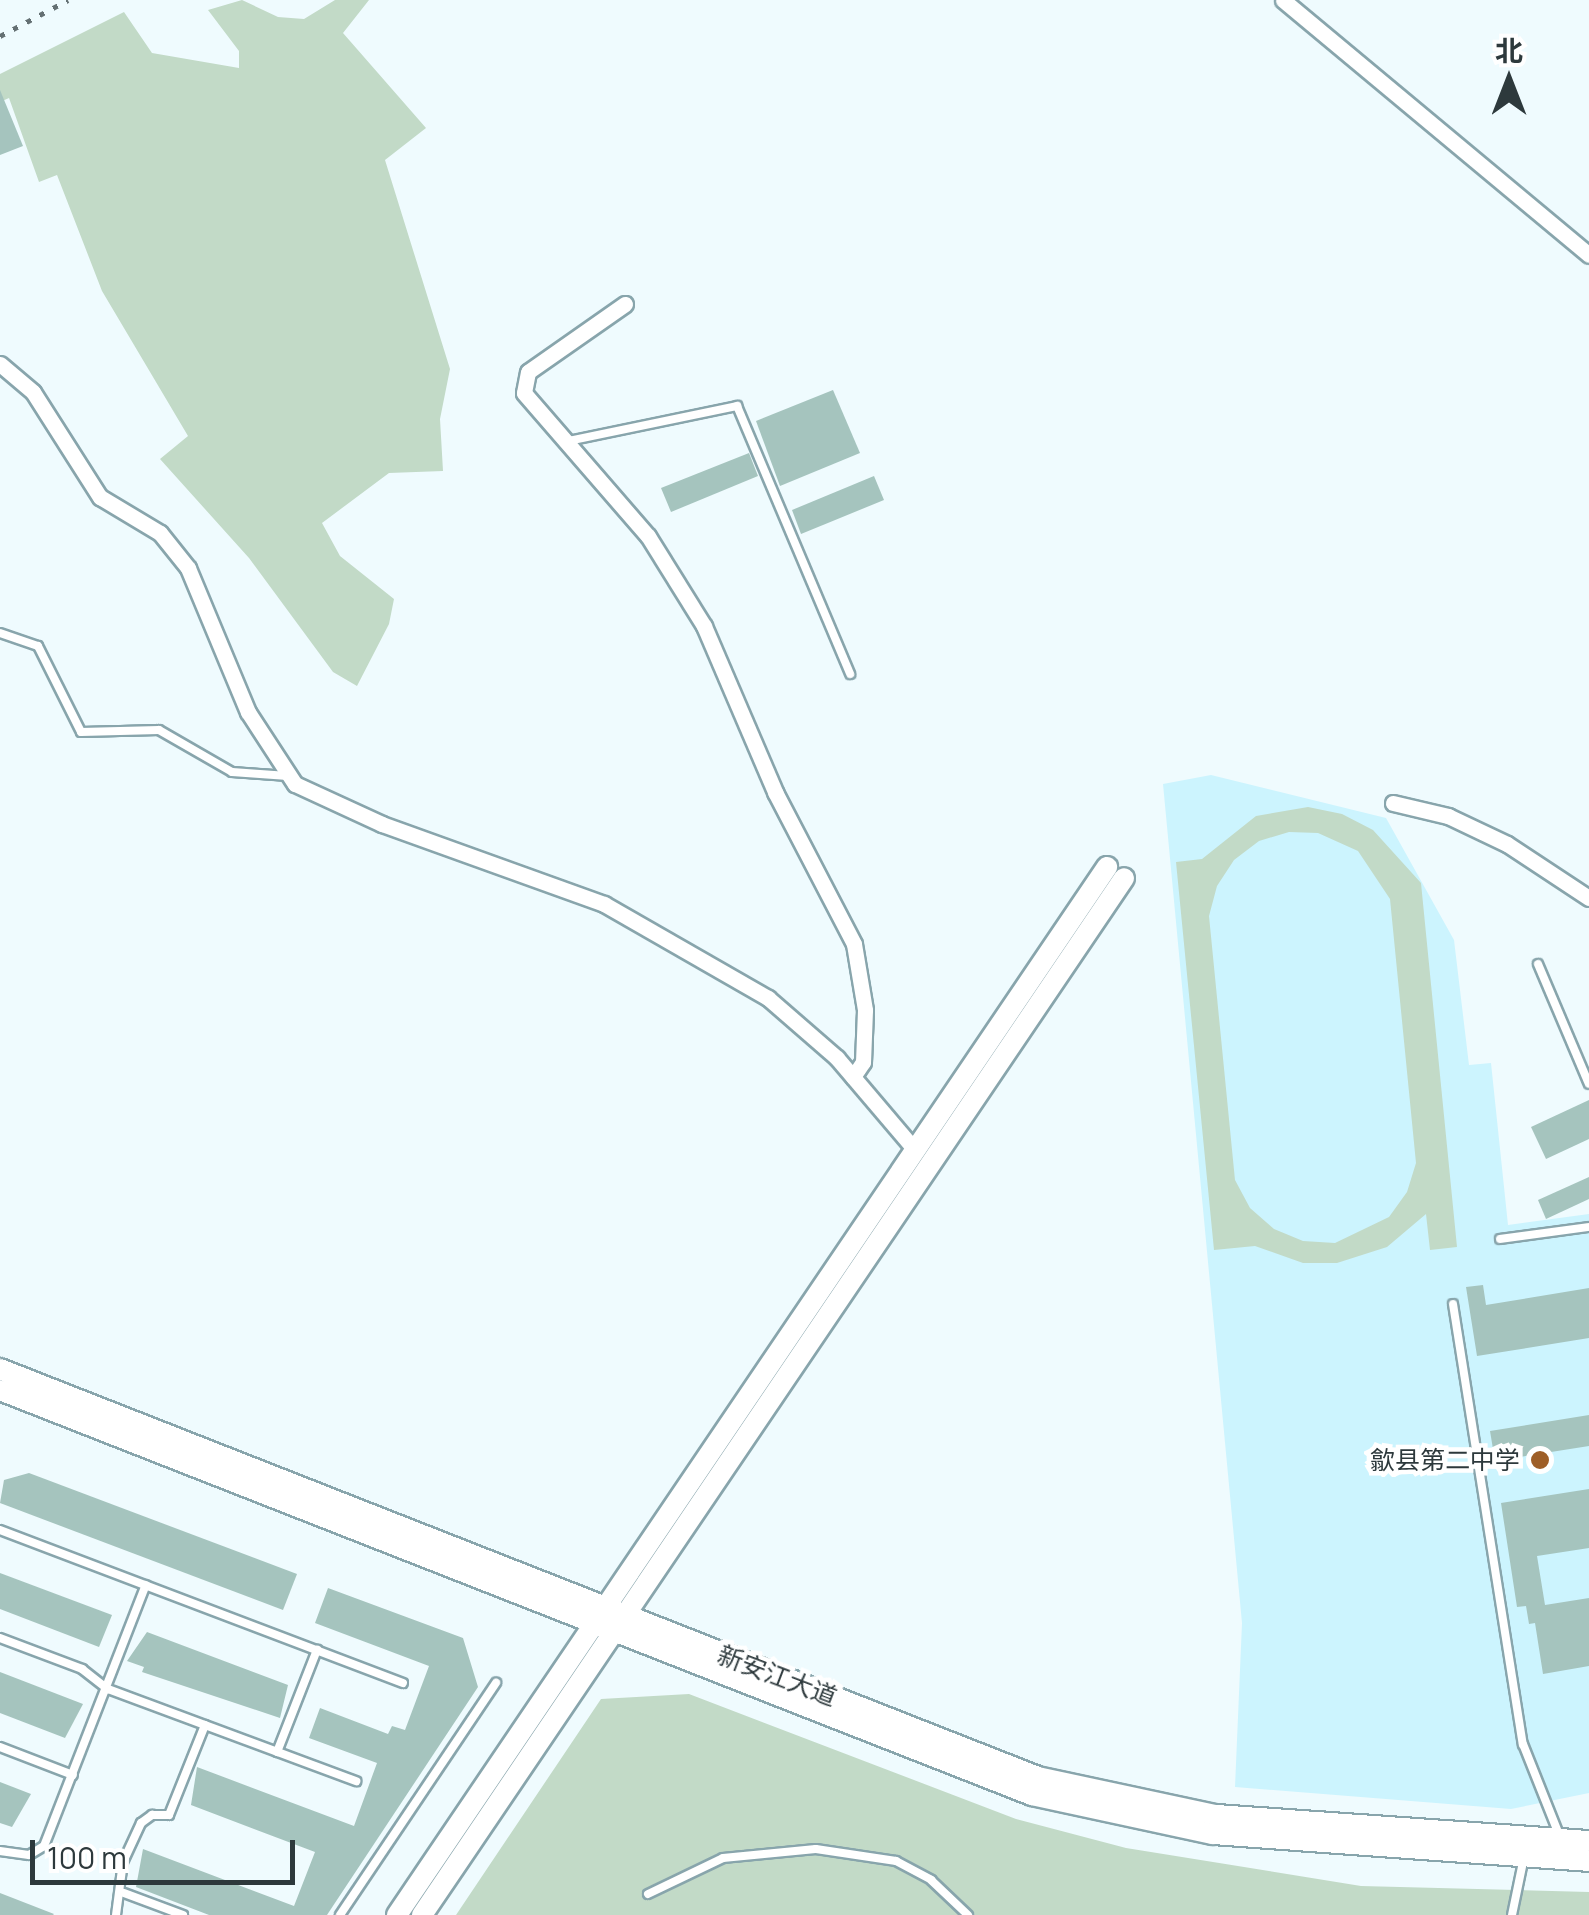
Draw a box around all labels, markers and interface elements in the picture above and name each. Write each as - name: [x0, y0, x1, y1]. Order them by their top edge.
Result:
- north arrow: [1459, 30, 1559, 130]
- text: 北: [1495, 31, 1523, 69]
- place label: 歙县第二中学: [1370, 1445, 1520, 1475]
- marker: 歙县第二中学: [1529, 1449, 1551, 1471]
- street label: 新安江大道: [713, 1640, 841, 1712]
- scale bar: [35, 1820, 300, 1882]
- text: 100 m: [47, 1837, 127, 1878]

